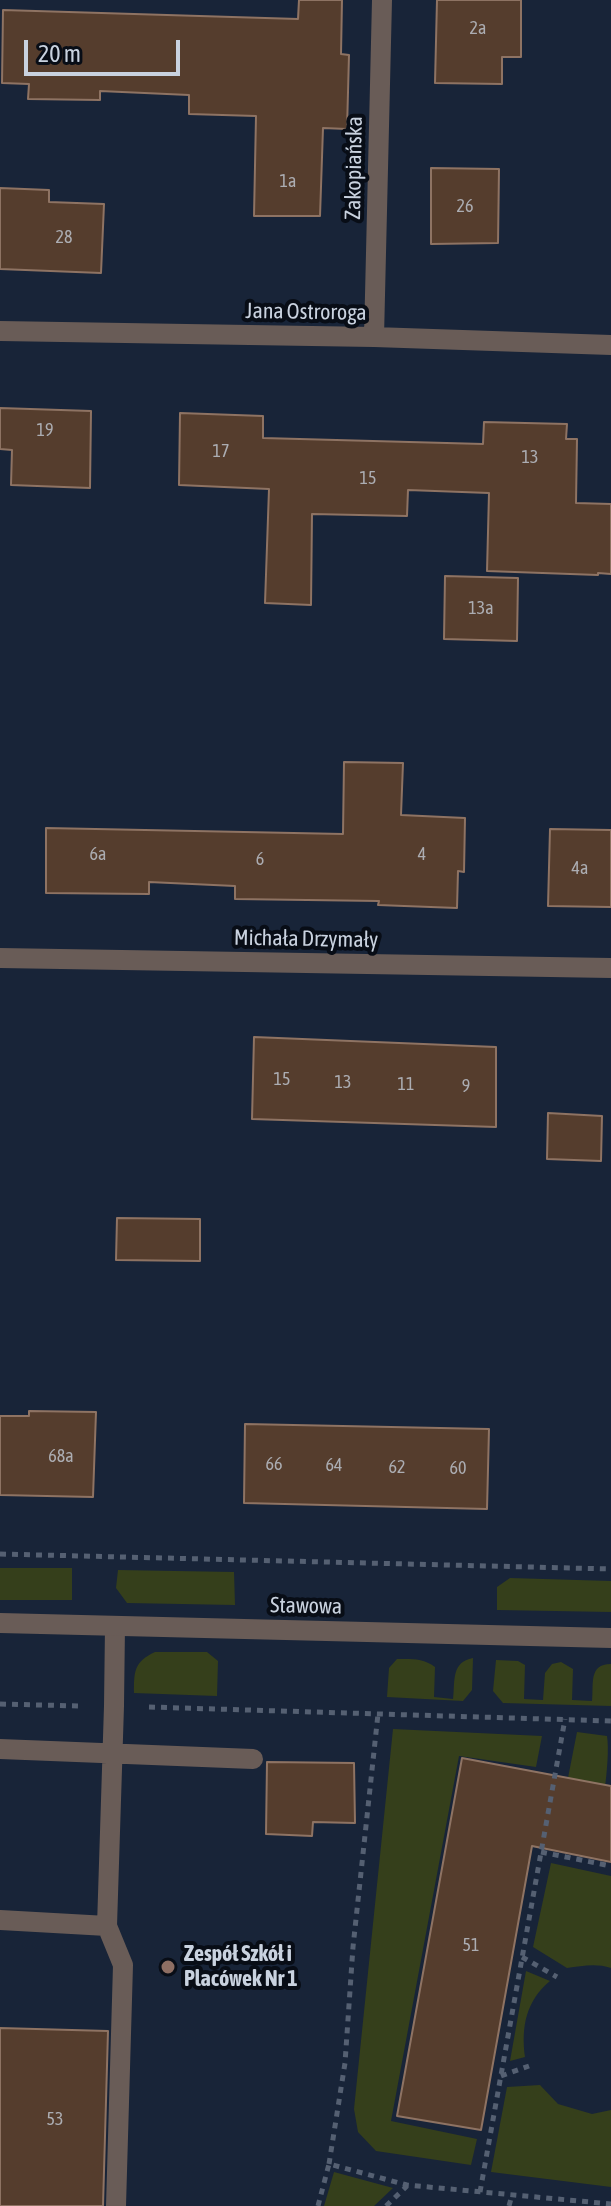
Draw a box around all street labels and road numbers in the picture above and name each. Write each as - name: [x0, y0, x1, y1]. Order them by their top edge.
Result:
- street label: Zakopiańska: [340, 116, 368, 220]
- street label: Jana Ostroroga: [245, 298, 367, 326]
- street label: Michała Drzymały: [234, 925, 378, 953]
- street label: Stawowa: [270, 1592, 342, 1620]

